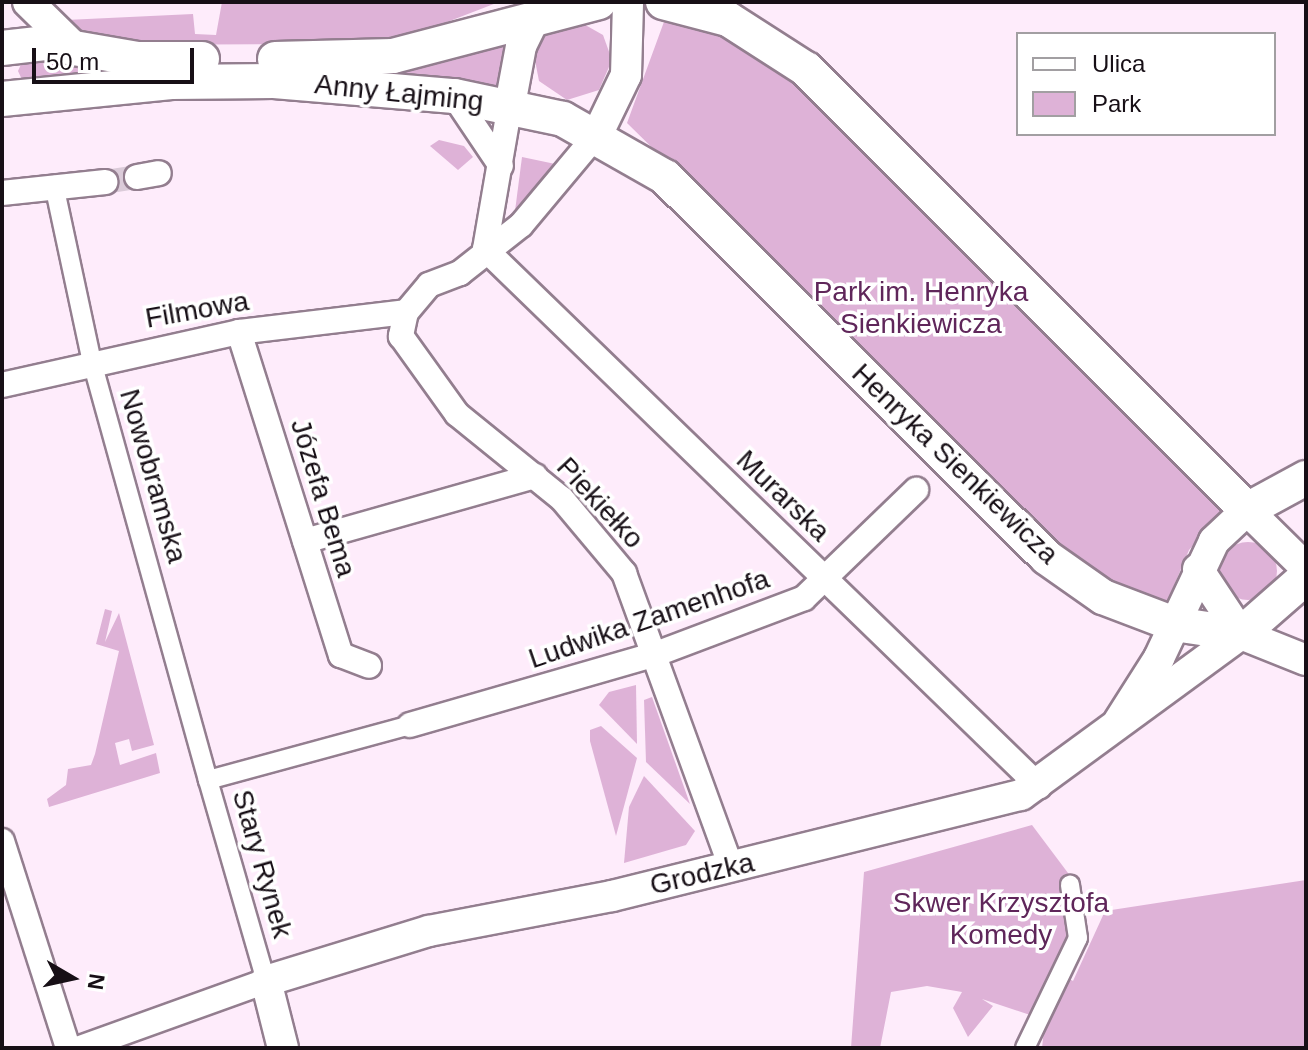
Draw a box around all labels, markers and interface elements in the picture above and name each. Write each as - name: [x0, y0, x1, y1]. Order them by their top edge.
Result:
- scale bar: [36, 32, 198, 82]
- legend: [1016, 32, 1276, 136]
- text: 50 m: [46, 48, 99, 75]
- text: Ulica: [1092, 50, 1145, 77]
- street label: Anny Łajming: [313, 67, 485, 119]
- text: Park: [1092, 90, 1141, 117]
- park label: Park im. Henryka Sienkiewicza: [814, 275, 1028, 341]
- street label: Filmowa: [143, 284, 251, 336]
- street label: Henryka Sienkiewicza: [845, 357, 1065, 571]
- street label: Nowobramska: [112, 385, 194, 567]
- street label: Józefa Bema: [283, 415, 363, 581]
- street label: Murarska: [729, 443, 837, 549]
- street label: Piekiełko: [550, 451, 650, 555]
- street label: Ludwika Zamenhofa: [524, 562, 774, 676]
- street label: Stary Rynek: [225, 786, 299, 942]
- street label: Grodzka: [647, 846, 757, 902]
- park label: Skwer Krzysztofa Komedy: [893, 886, 1109, 952]
- north arrow: [32, 938, 112, 1018]
- text: N: [83, 972, 110, 992]

